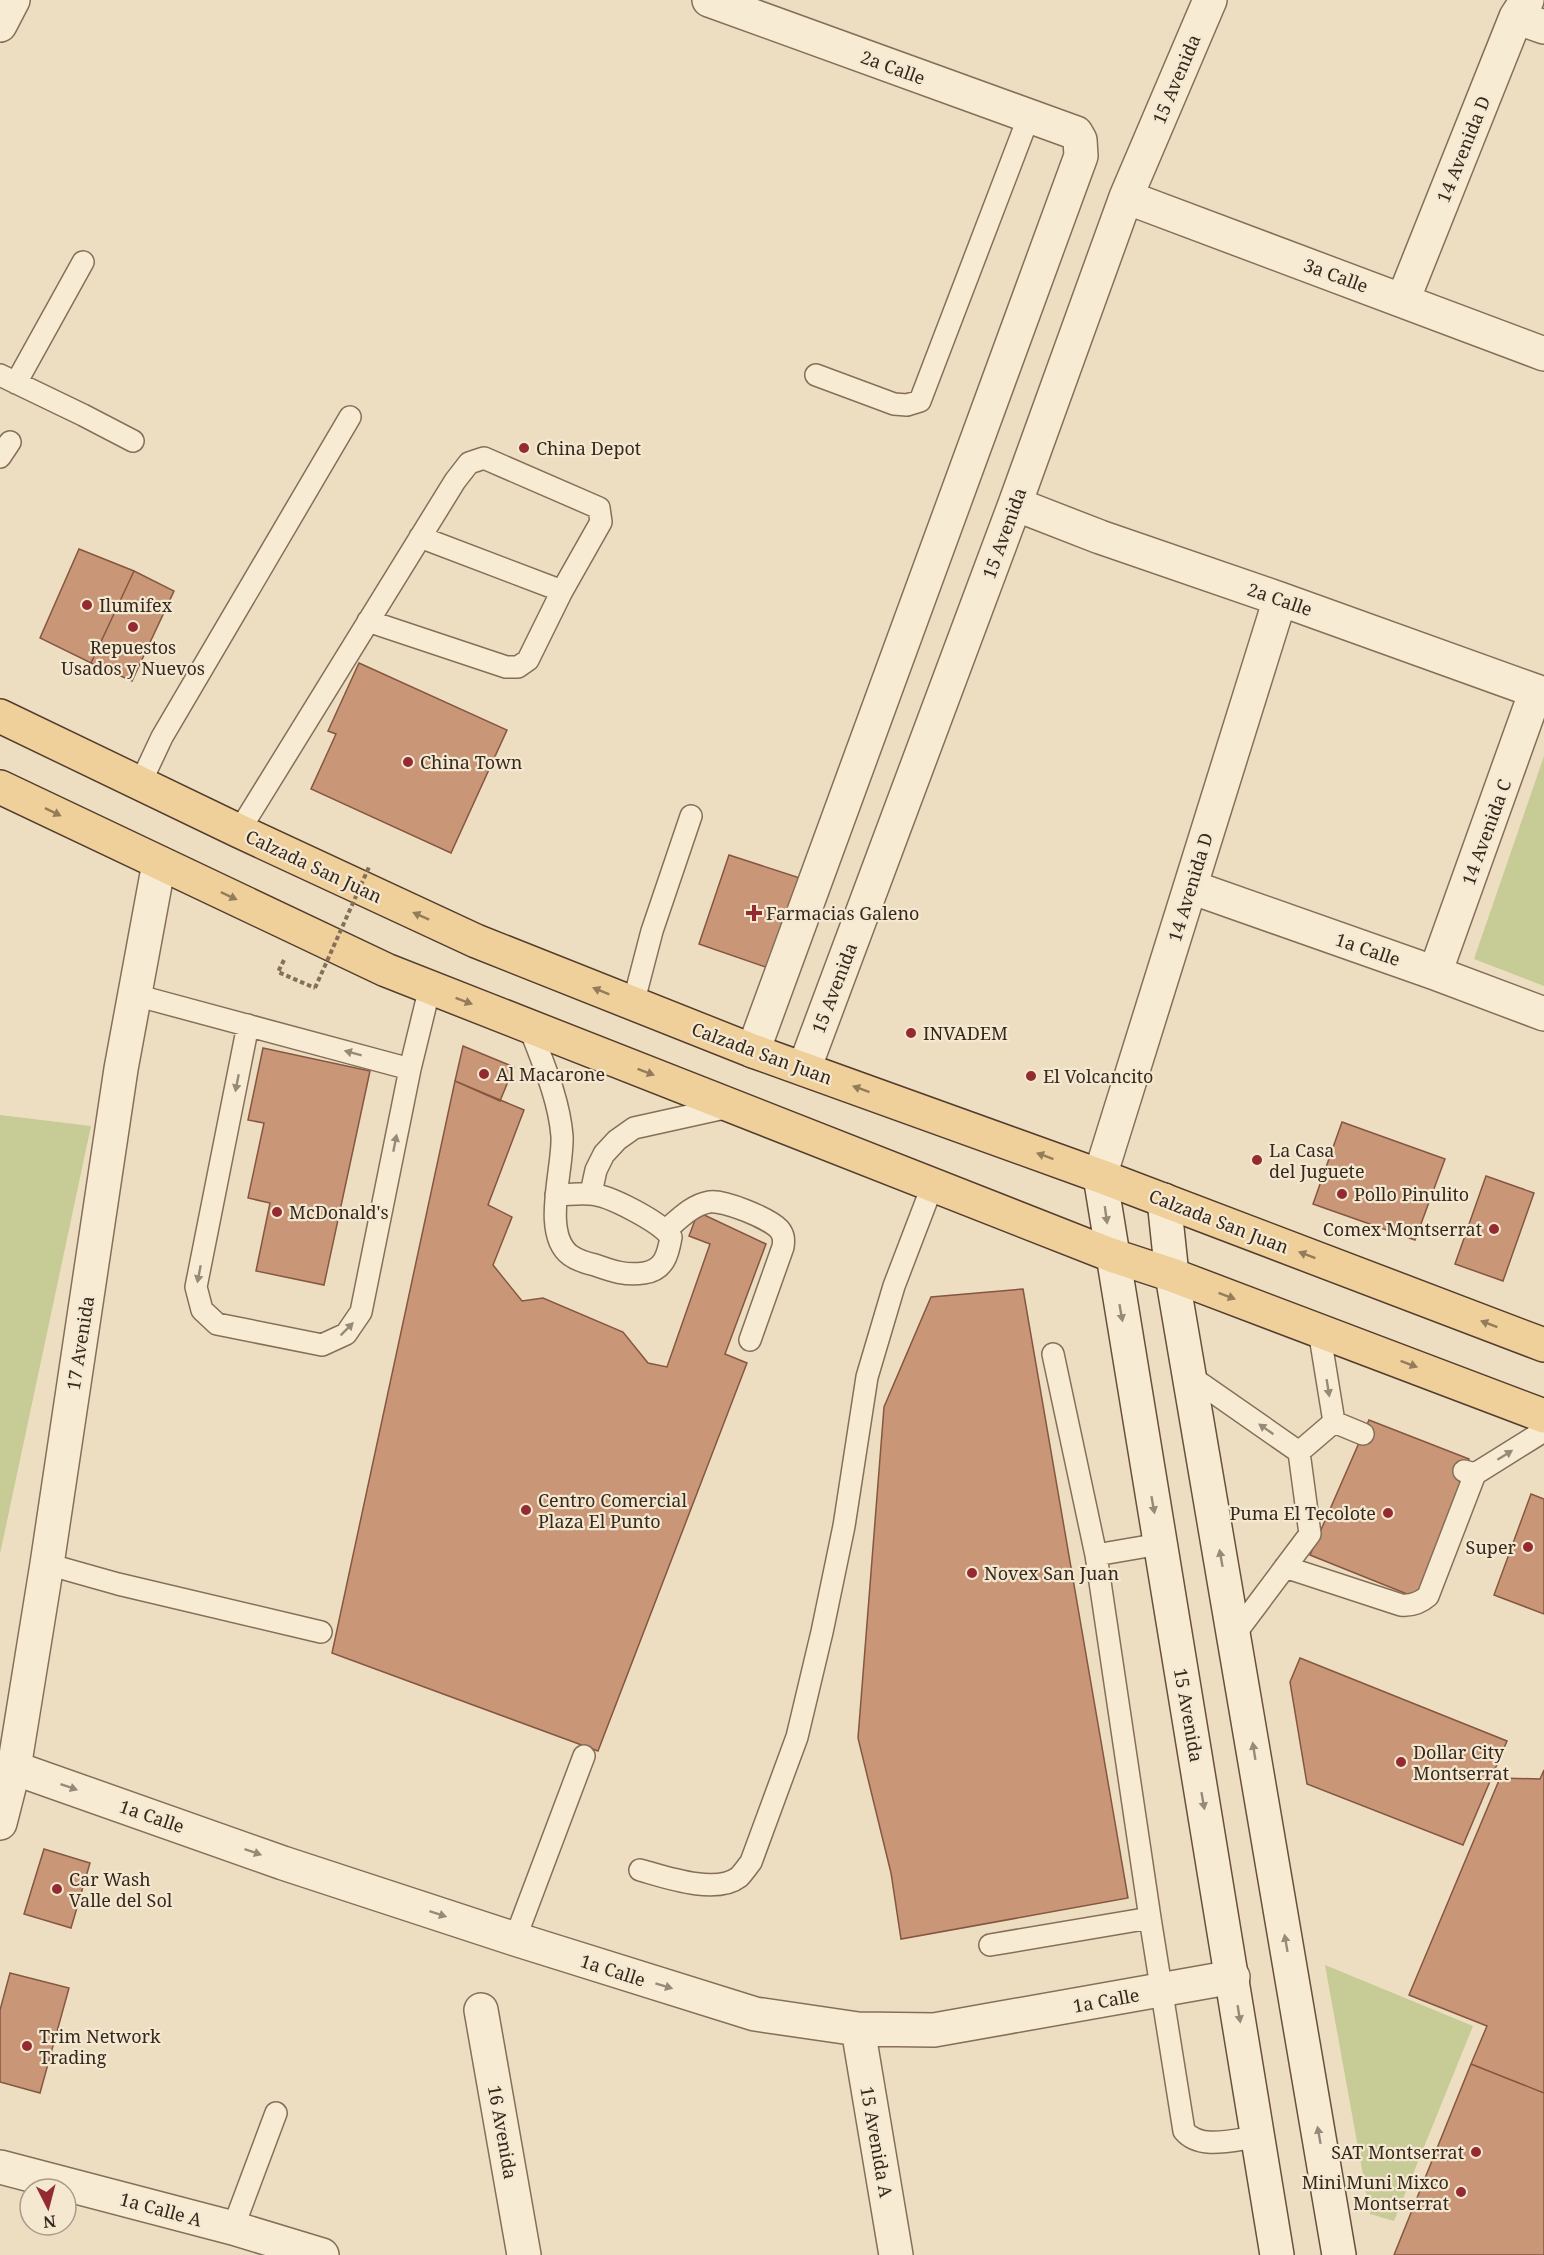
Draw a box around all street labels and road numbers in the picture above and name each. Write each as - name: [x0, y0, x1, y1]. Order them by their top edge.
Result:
- street label: 15 Avenida: [1146, 31, 1206, 127]
- street label: 2a Calle: [857, 44, 929, 90]
- street label: 14 Avenida D: [1431, 92, 1495, 206]
- street label: 3a Calle: [1300, 252, 1372, 298]
- street label: 15 Avenida: [976, 484, 1032, 582]
- street label: 2a Calle: [1244, 577, 1316, 621]
- street label: 14 Avenida C: [1456, 776, 1516, 888]
- street label: Calzada San Juan: [242, 824, 386, 908]
- street label: 14 Avenida D: [1162, 830, 1218, 944]
- street label: 1a Calle: [1332, 927, 1404, 971]
- street label: 15 Avenida: [806, 939, 862, 1037]
- street label: Calzada San Juan: [688, 1016, 836, 1090]
- street label: Calzada San Juan: [1146, 1183, 1293, 1259]
- street label: 17 Avenida: [61, 1294, 99, 1392]
- street label: 15 Avenida: [1169, 1666, 1209, 1764]
- street label: 1a Calle: [116, 1794, 188, 1838]
- street label: 1a Calle: [577, 1948, 649, 1992]
- street label: 1a Calle: [1071, 1982, 1141, 2018]
- street label: 16 Avenida: [483, 2083, 523, 2181]
- street label: 15 Avenida A: [855, 2085, 899, 2200]
- street label: 1a Calle A: [117, 2187, 205, 2232]

